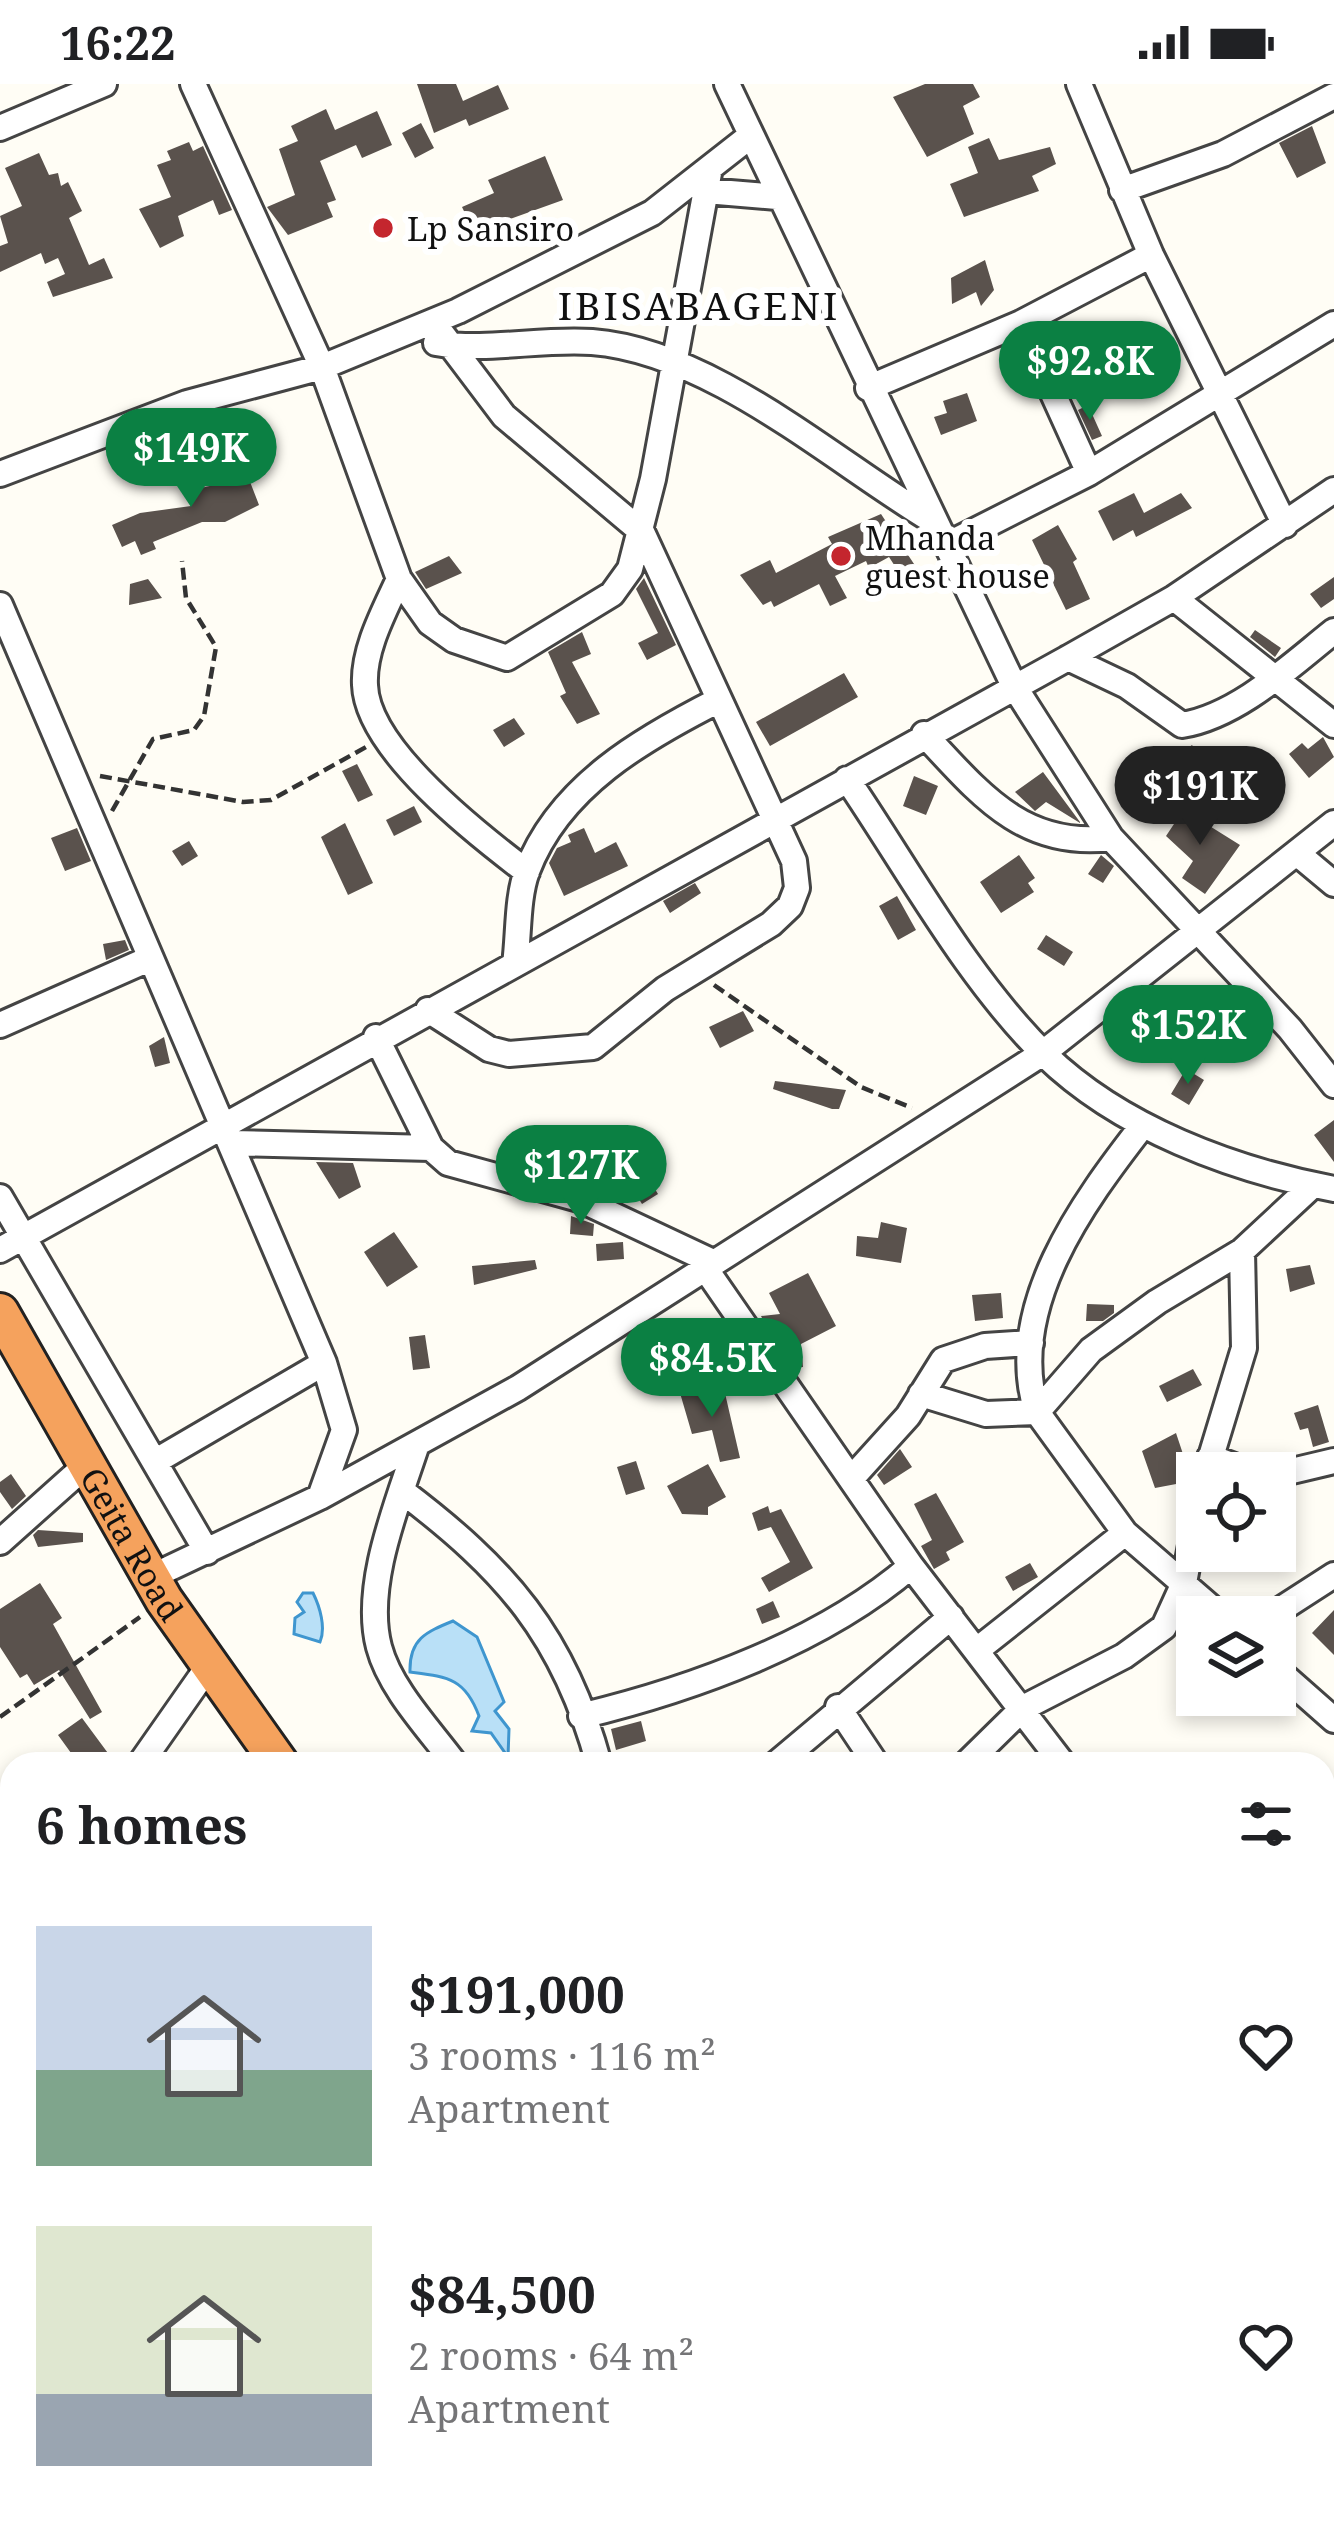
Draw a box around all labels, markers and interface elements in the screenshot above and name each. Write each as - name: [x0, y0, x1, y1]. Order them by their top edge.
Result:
- text: 16:22: [60, 12, 175, 73]
- place label: Lp Sansiro: [407, 206, 574, 251]
- marker: Lp Sansiro: [370, 215, 396, 241]
- district label: IBISABAGENI: [558, 278, 840, 331]
- pin: $92.8K: [992, 321, 1188, 423]
- text: $92.8K: [1026, 333, 1154, 386]
- pin: $149K: [107, 408, 275, 510]
- text: $149K: [133, 420, 249, 473]
- place label: Mhanda guest house: [865, 515, 1050, 598]
- marker: Mhanda guest house: [828, 543, 854, 569]
- pin: $191K: [1116, 746, 1284, 848]
- text: $191K: [1142, 758, 1258, 811]
- pin: $152K: [1104, 985, 1272, 1087]
- text: $152K: [1130, 997, 1246, 1050]
- pin: $127K: [497, 1125, 665, 1227]
- text: $127K: [523, 1137, 639, 1190]
- pin: $84.5K: [614, 1318, 810, 1420]
- text: $84.5K: [648, 1330, 776, 1383]
- map controls: [1176, 1452, 1296, 1716]
- button: locate: [1176, 1452, 1296, 1572]
- street label: Geita Road: [70, 1459, 194, 1630]
- button: layers: [1176, 1596, 1296, 1716]
- text: 6 homes: [36, 1789, 247, 1859]
- icon: filters: [1233, 1791, 1299, 1857]
- text: $191,000: [408, 1958, 625, 2028]
- icon: home: [132, 1974, 276, 2118]
- icon: heart: [1233, 2013, 1299, 2079]
- text: 3 rooms · 116 m²: [408, 2028, 716, 2081]
- text: Apartment: [408, 2081, 610, 2134]
- text: $84,500: [408, 2258, 596, 2328]
- icon: home: [132, 2274, 276, 2418]
- icon: heart: [1233, 2313, 1299, 2379]
- text: 2 rooms · 64 m²: [408, 2328, 694, 2381]
- text: Apartment: [408, 2381, 610, 2434]

